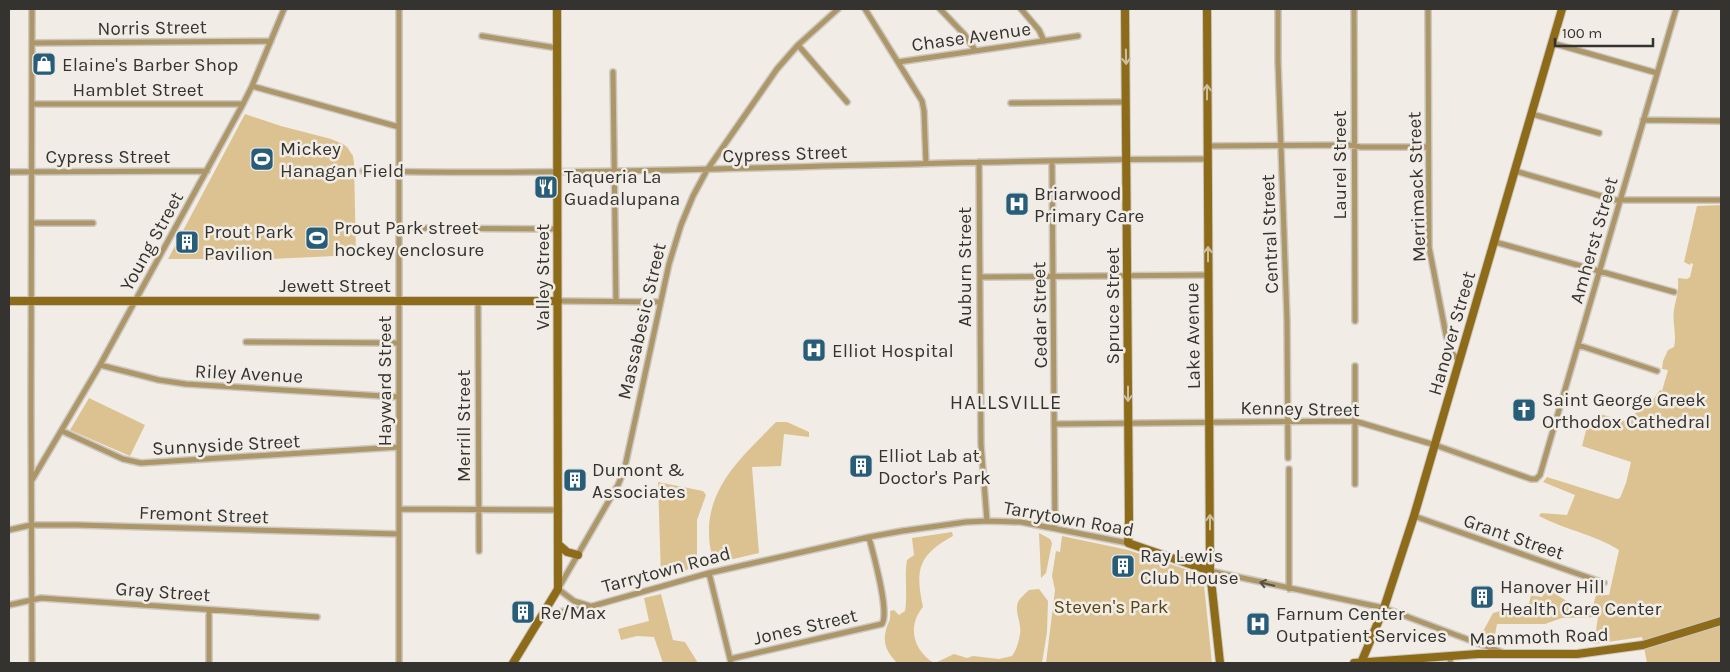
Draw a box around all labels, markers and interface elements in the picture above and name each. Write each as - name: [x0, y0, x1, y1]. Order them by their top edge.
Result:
- scale bar: [1555, 15, 1652, 47]
- street label: Norris Street: [97, 16, 207, 40]
- street label: Chase Avenue: [910, 18, 1032, 56]
- text: 100 m: [1562, 24, 1602, 42]
- one-way arrow: [1121, 49, 1131, 65]
- shop icon: Elaine's Barber Shop: [31, 51, 57, 77]
- place label: Elaine's Barber Shop: [62, 54, 238, 76]
- street label: Hamblet Street: [72, 79, 204, 101]
- one-way arrow: [1202, 84, 1212, 100]
- street label: Laurel Street: [1329, 110, 1351, 220]
- street label: Merrimack Street: [1403, 111, 1431, 263]
- place label: Mickey Hanagan Field: [280, 138, 404, 182]
- street label: Cypress Street: [722, 141, 848, 167]
- street label: Cypress Street: [46, 146, 170, 168]
- sports icon: Mickey Hanagan Field: [249, 146, 275, 172]
- place label: Taqueria La Guadalupana: [564, 166, 680, 210]
- restaurant icon: Taqueria La Guadalupana: [533, 174, 559, 200]
- street label: Central Street: [1257, 174, 1283, 294]
- street label: Amherst Street: [1565, 174, 1623, 306]
- place label: Briarwood Primary Care: [1034, 183, 1144, 227]
- street label: Young Street: [116, 188, 188, 295]
- hospital icon: Briarwood Primary Care: [1004, 191, 1030, 217]
- street label: Auburn Street: [954, 207, 976, 327]
- place label: Prout Park street hockey enclosure: [334, 217, 484, 261]
- place label: Prout Park Pavilion: [204, 221, 294, 265]
- street label: Valley Street: [532, 224, 554, 330]
- sports icon: Prout Park street hockey enclosure: [304, 225, 330, 251]
- building icon: Prout Park Pavilion: [174, 229, 200, 255]
- street label: Massabesic Street: [613, 241, 671, 402]
- street label: Spruce Street: [1102, 247, 1124, 365]
- one-way arrow: [1203, 247, 1213, 263]
- street label: Cedar Street: [1028, 261, 1052, 369]
- street label: Hanover Street: [1424, 269, 1480, 398]
- street label: Jewett Street: [279, 275, 391, 297]
- street label: Lake Avenue: [1181, 282, 1205, 390]
- street label: Hayward Street: [374, 315, 396, 447]
- hospital icon: Elliot Hospital: [801, 337, 827, 363]
- place label: Elliot Hospital: [832, 340, 954, 362]
- street label: Riley Avenue: [194, 360, 304, 388]
- street label: Merrill Street: [453, 370, 475, 482]
- one-way arrow: [1123, 386, 1133, 402]
- place label: Saint George Greek Orthodox Cathedral: [1542, 389, 1710, 433]
- district label: HALLSVILLE: [950, 391, 1062, 414]
- street label: Kenney Street: [1240, 397, 1360, 421]
- church icon: Saint George Greek Orthodox Cathedral: [1511, 397, 1537, 423]
- street label: Sunnyside Street: [152, 430, 301, 460]
- place label: Elliot Lab at Doctor's Park: [878, 445, 991, 489]
- building icon: Elliot Lab at Doctor's Park: [848, 453, 874, 479]
- place label: Dumont & Associates: [592, 459, 686, 503]
- building icon: Dumont & Associates: [562, 467, 588, 493]
- street label: Tarrytown Road: [1002, 497, 1136, 541]
- street label: Fremont Street: [139, 502, 269, 528]
- street label: Grant Street: [1461, 509, 1567, 564]
- one-way arrow: [1205, 514, 1215, 530]
- street label: Tarrytown Road: [600, 542, 733, 598]
- place label: Ray Lewis Club House: [1140, 545, 1239, 589]
- building icon: Ray Lewis Club House: [1110, 553, 1136, 579]
- place label: Hanover Hill Health Care Center: [1500, 576, 1661, 620]
- street label: Gray Street: [115, 578, 211, 606]
- one-way arrow: [1260, 579, 1276, 588]
- building icon: Hanover Hill Health Care Center: [1469, 584, 1495, 610]
- park label: Steven's Park: [1054, 596, 1169, 618]
- building icon: Re/Max: [510, 599, 536, 625]
- place label: Re/Max: [540, 602, 606, 624]
- place label: Farnum Center Outpatient Services: [1276, 603, 1447, 647]
- street label: Jones Street: [751, 604, 859, 650]
- hospital icon: Farnum Center Outpatient Services: [1245, 611, 1271, 637]
- street label: Mammoth Road: [1469, 624, 1609, 650]

